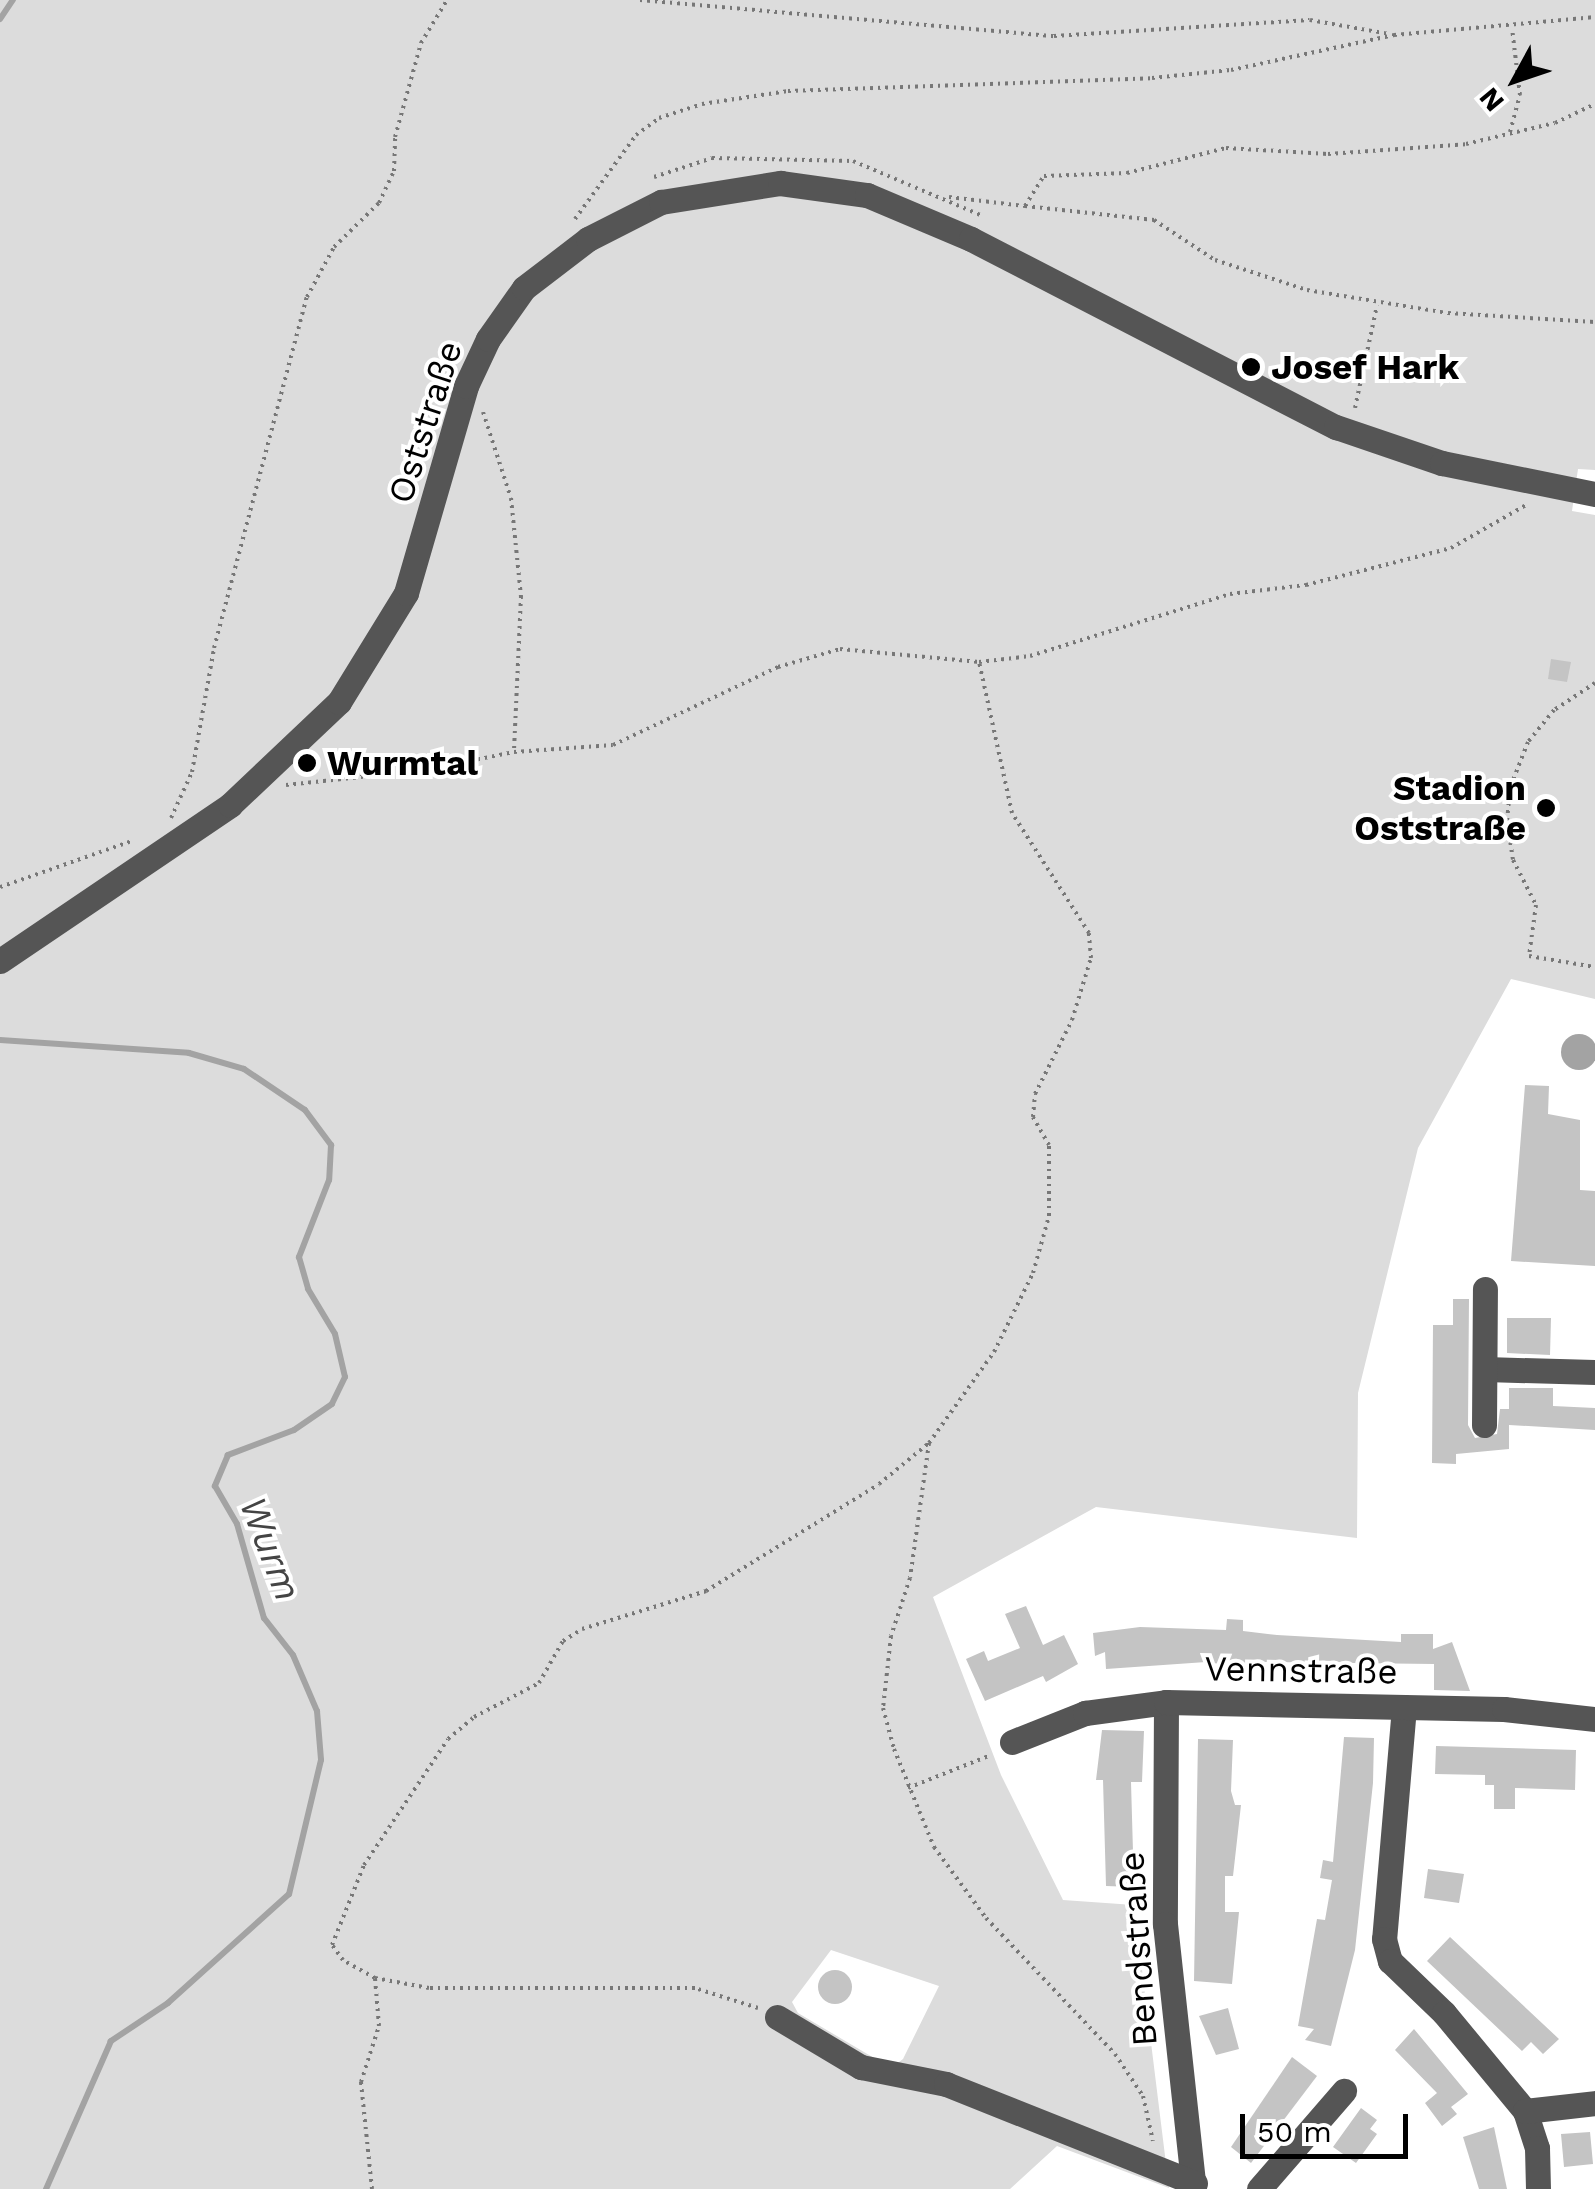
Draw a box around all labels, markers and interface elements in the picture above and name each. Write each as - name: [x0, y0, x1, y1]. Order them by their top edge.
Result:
- north arrow: [1465, 30, 1565, 130]
- text: N: [1472, 81, 1511, 118]
- street label: Oststraße: [379, 336, 471, 508]
- place label: Josef Hark: [1271, 346, 1460, 388]
- marker: Josef Hark: [1240, 356, 1262, 378]
- place label: Wurmtal: [327, 742, 478, 784]
- marker: Wurmtal: [296, 752, 318, 774]
- place label: Stadion Oststraße: [1354, 767, 1526, 849]
- marker: Stadion Oststraße: [1535, 797, 1557, 819]
- water label: Wurm: [229, 1490, 311, 1608]
- street label: Vennstraße: [1204, 1647, 1398, 1693]
- street label: Bendstraße: [1110, 1850, 1166, 2048]
- scale bar: [1245, 2094, 1412, 2156]
- text: 50 m: [1257, 2114, 1332, 2149]

